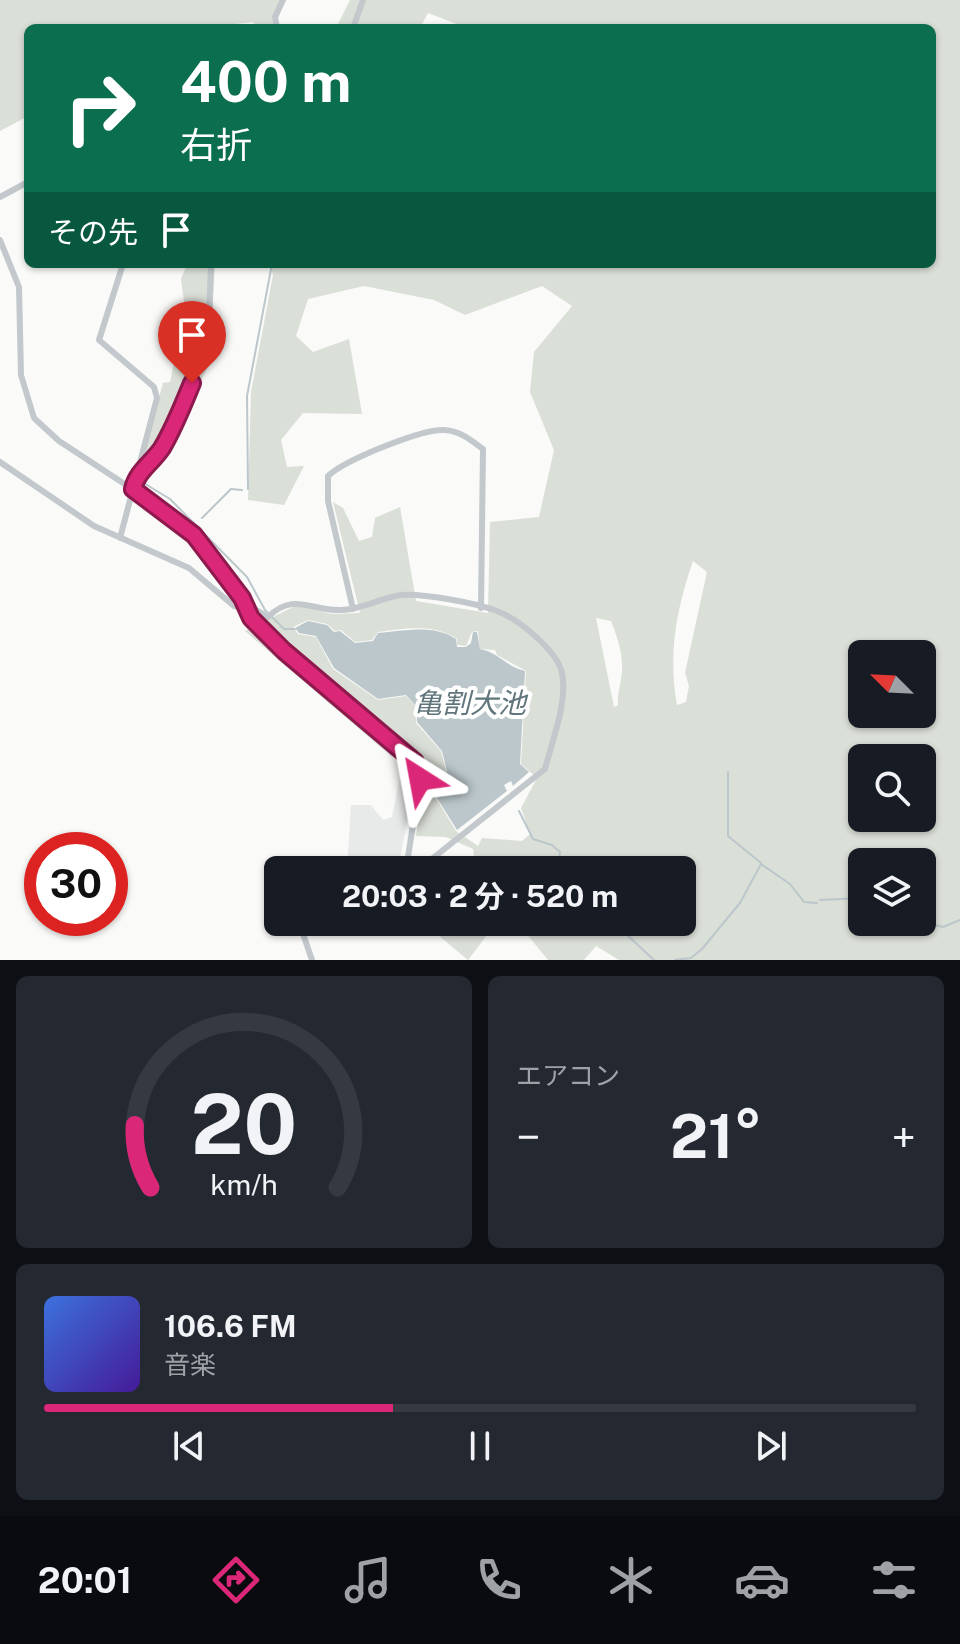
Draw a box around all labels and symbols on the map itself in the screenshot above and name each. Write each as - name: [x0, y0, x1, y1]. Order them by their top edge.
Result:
- pin: [158, 301, 226, 383]
- north arrow: [848, 640, 936, 728]
- water label: 亀割大池: [414, 686, 529, 719]
- position arrow: [378, 737, 462, 821]
- speed limit sign: 30: [24, 832, 128, 936]

